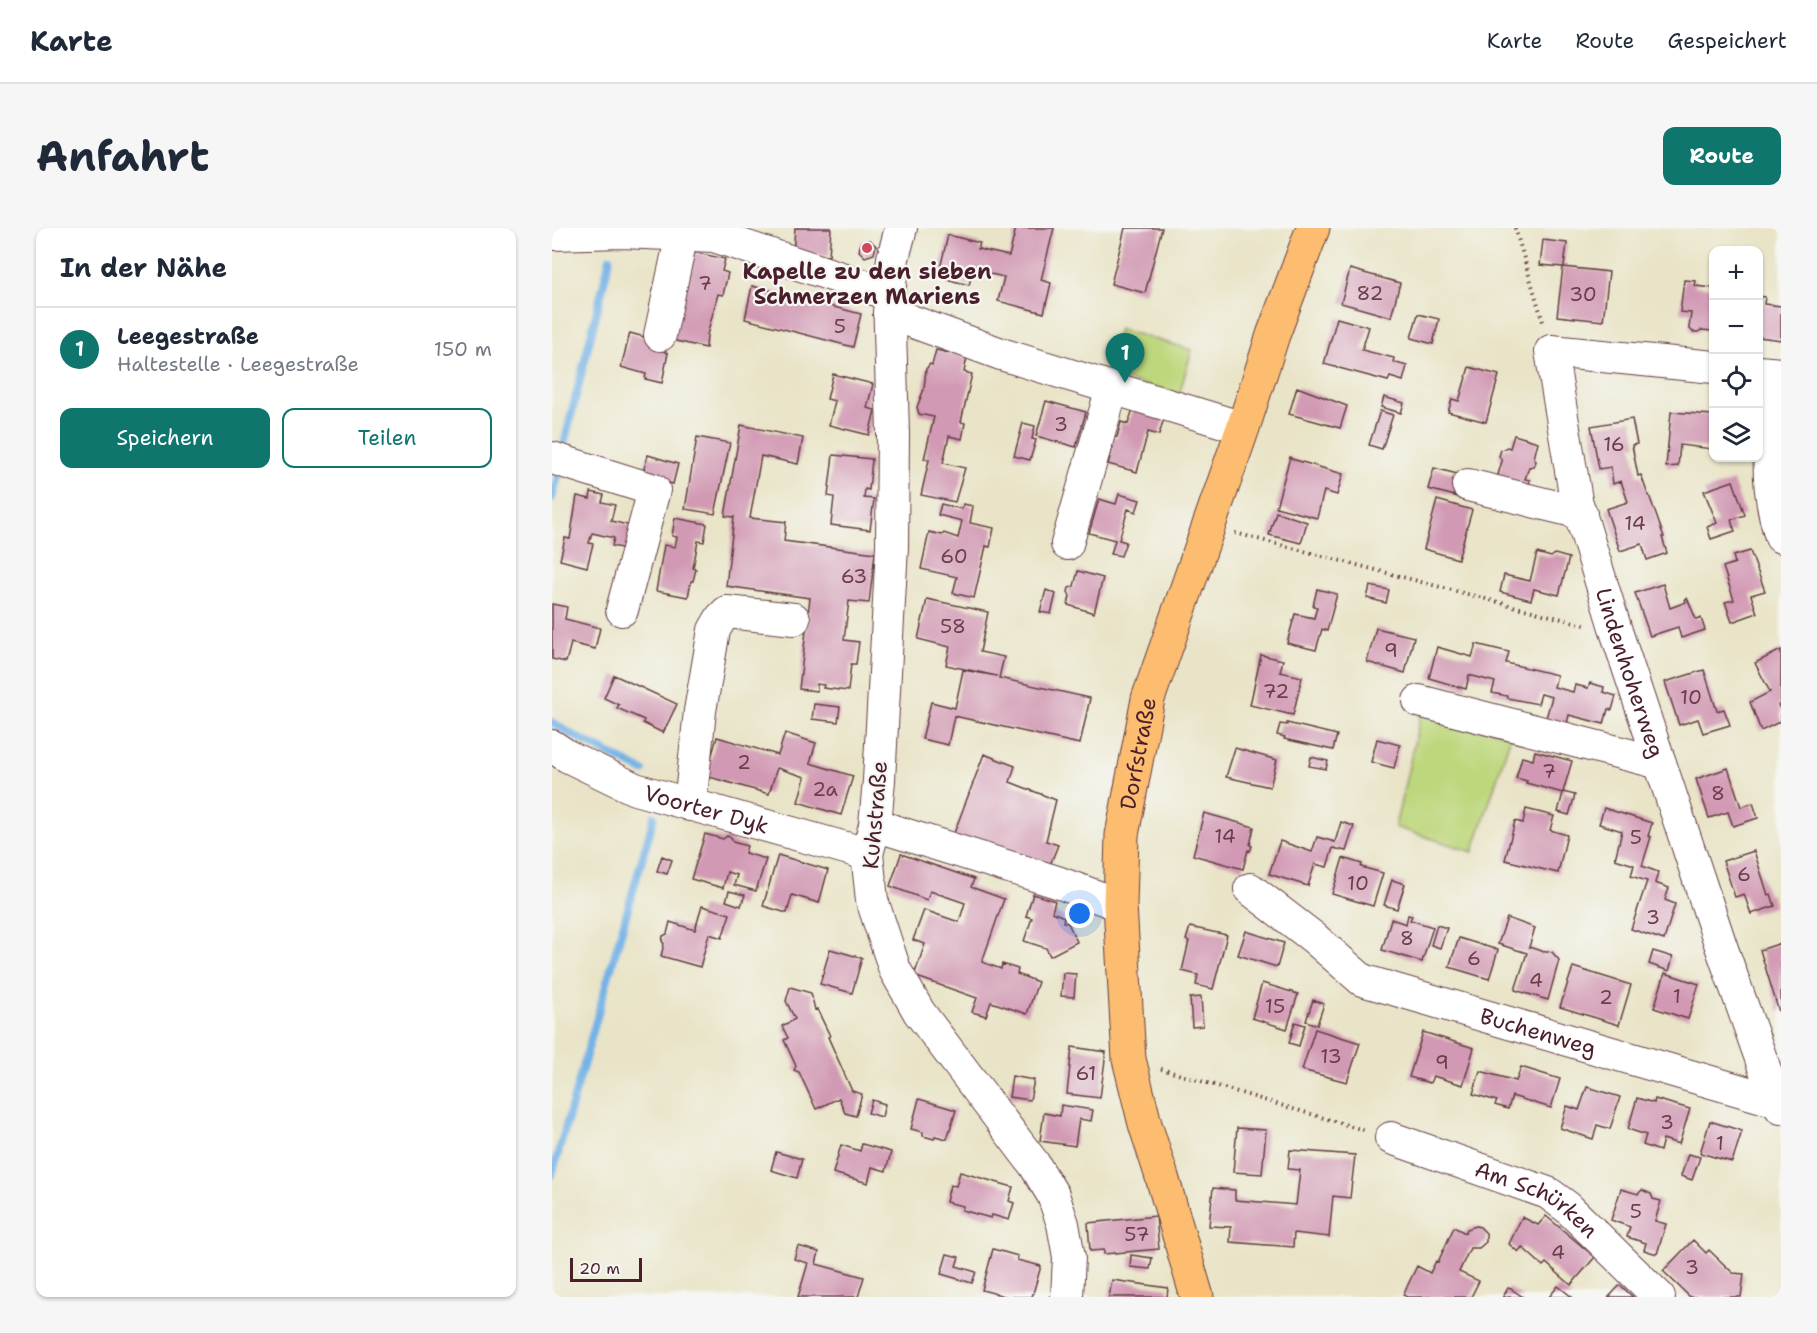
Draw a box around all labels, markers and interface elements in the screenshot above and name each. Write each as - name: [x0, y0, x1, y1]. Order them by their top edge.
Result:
- text: Karte: [30, 22, 113, 60]
- text: Karte: [1487, 27, 1542, 55]
- text: Route: [1575, 27, 1634, 55]
- text: Gespeichert: [1667, 27, 1787, 55]
- button: Route: [1663, 127, 1781, 185]
- text: Anfahrt: [36, 128, 209, 184]
- marker: Kapelle zu den sieben Schmerzen Mariens: [860, 241, 874, 255]
- map controls: [1709, 246, 1763, 462]
- button: +: [1709, 246, 1763, 300]
- text: In der Nähe: [60, 250, 227, 285]
- place label: Kapelle zu den sieben Schmerzen Mariens: [742, 257, 992, 311]
- house number: 7: [698, 270, 712, 296]
- house number: 82: [1357, 280, 1383, 306]
- house number: 30: [1569, 281, 1597, 307]
- button: −: [1709, 300, 1763, 354]
- house number: 5: [834, 313, 846, 339]
- text: Leegestraße: [117, 322, 259, 351]
- pin: 1: [1106, 334, 1144, 383]
- text: 1: [75, 336, 84, 362]
- text: 150 m: [434, 336, 492, 362]
- text: Haltestelle · Leegestraße: [117, 351, 359, 377]
- button: locate: [1709, 354, 1763, 408]
- button: Speichern: [60, 408, 270, 468]
- button: Teilen: [282, 408, 492, 468]
- button: layers: [1709, 408, 1763, 462]
- house number: 3: [1054, 411, 1068, 437]
- house number: 16: [1603, 431, 1625, 457]
- house number: 14: [1624, 510, 1646, 536]
- house number: 60: [940, 543, 968, 569]
- house number: 63: [841, 563, 867, 589]
- street label: Lindenhoherweg: [1589, 584, 1672, 761]
- house number: 58: [940, 613, 966, 639]
- house number: 9: [1384, 637, 1398, 663]
- house number: 72: [1263, 678, 1289, 704]
- house number: 10: [1680, 684, 1702, 710]
- street label: Dorfstraße: [1113, 695, 1163, 812]
- house number: 2: [737, 749, 751, 775]
- house number: 7: [1542, 758, 1556, 784]
- street label: Kuhstraße: [856, 760, 894, 870]
- house number: 2a: [812, 776, 838, 802]
- street label: Voorter Dyk: [641, 778, 772, 840]
- house number: 8: [1711, 780, 1725, 806]
- house number: 14: [1214, 823, 1236, 849]
- house number: 5: [1630, 824, 1642, 850]
- house number: 6: [1737, 861, 1751, 887]
- house number: 10: [1347, 870, 1369, 896]
- your location: [1065, 899, 1094, 928]
- house number: 3: [1646, 904, 1660, 930]
- house number: 8: [1400, 925, 1414, 951]
- house number: 6: [1467, 945, 1481, 971]
- house number: 4: [1529, 967, 1543, 993]
- house number: 1: [1673, 983, 1681, 1009]
- house number: 2: [1599, 984, 1613, 1010]
- house number: 15: [1265, 993, 1285, 1019]
- street label: Buchenweg: [1477, 1001, 1600, 1062]
- house number: 13: [1320, 1043, 1342, 1069]
- house number: 9: [1435, 1049, 1449, 1075]
- house number: 61: [1076, 1060, 1096, 1086]
- house number: 3: [1660, 1109, 1674, 1135]
- house number: 1: [1716, 1130, 1724, 1156]
- street label: Am Schürken: [1471, 1154, 1604, 1244]
- house number: 5: [1630, 1198, 1642, 1224]
- house number: 57: [1124, 1221, 1150, 1247]
- house number: 4: [1551, 1239, 1565, 1265]
- house number: 3: [1685, 1254, 1699, 1280]
- scale bar: [570, 1255, 642, 1282]
- text: 20 m: [579, 1258, 620, 1279]

